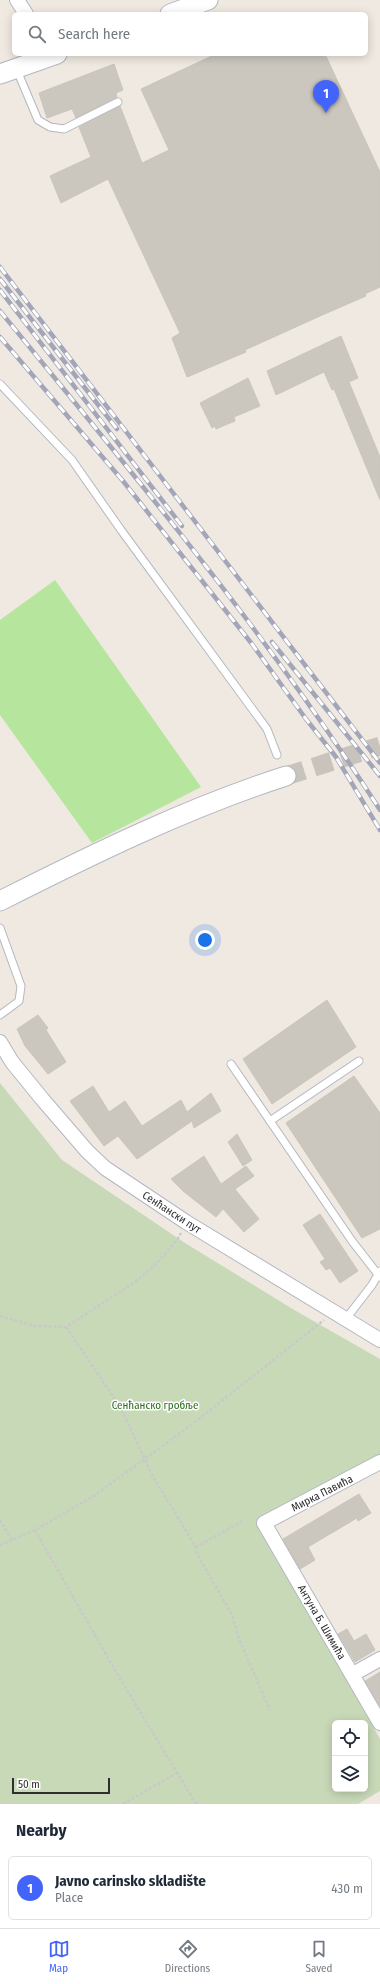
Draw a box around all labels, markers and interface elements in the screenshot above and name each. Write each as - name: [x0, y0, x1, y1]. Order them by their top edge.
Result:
- search box: [12, 12, 368, 56]
- icon: search: [26, 23, 48, 45]
- text: Search here: [58, 25, 130, 43]
- pin: 1: [313, 80, 339, 113]
- your location: [195, 930, 215, 950]
- street label: Сенћански пут: [140, 1189, 204, 1236]
- park label: Сенћанско гробље: [112, 1399, 198, 1412]
- street label: Мирка Павића: [289, 1472, 355, 1515]
- street label: Антуна Б. Шимића: [295, 1582, 348, 1662]
- map controls: [332, 1720, 368, 1792]
- button: locate: [332, 1720, 368, 1756]
- button: layers: [332, 1756, 368, 1792]
- scale bar: [12, 1776, 110, 1795]
- text: 50 m: [18, 1778, 40, 1791]
- text: Nearby: [16, 1820, 67, 1841]
- text: Javno carinsko skladište: [55, 1872, 206, 1890]
- text: 1: [27, 1881, 33, 1896]
- text: 430 m: [331, 1881, 363, 1896]
- text: Place: [55, 1890, 83, 1905]
- tab: Map: [48, 1938, 70, 1975]
- tab: Directions: [165, 1938, 210, 1975]
- tab: Saved: [306, 1938, 332, 1975]

